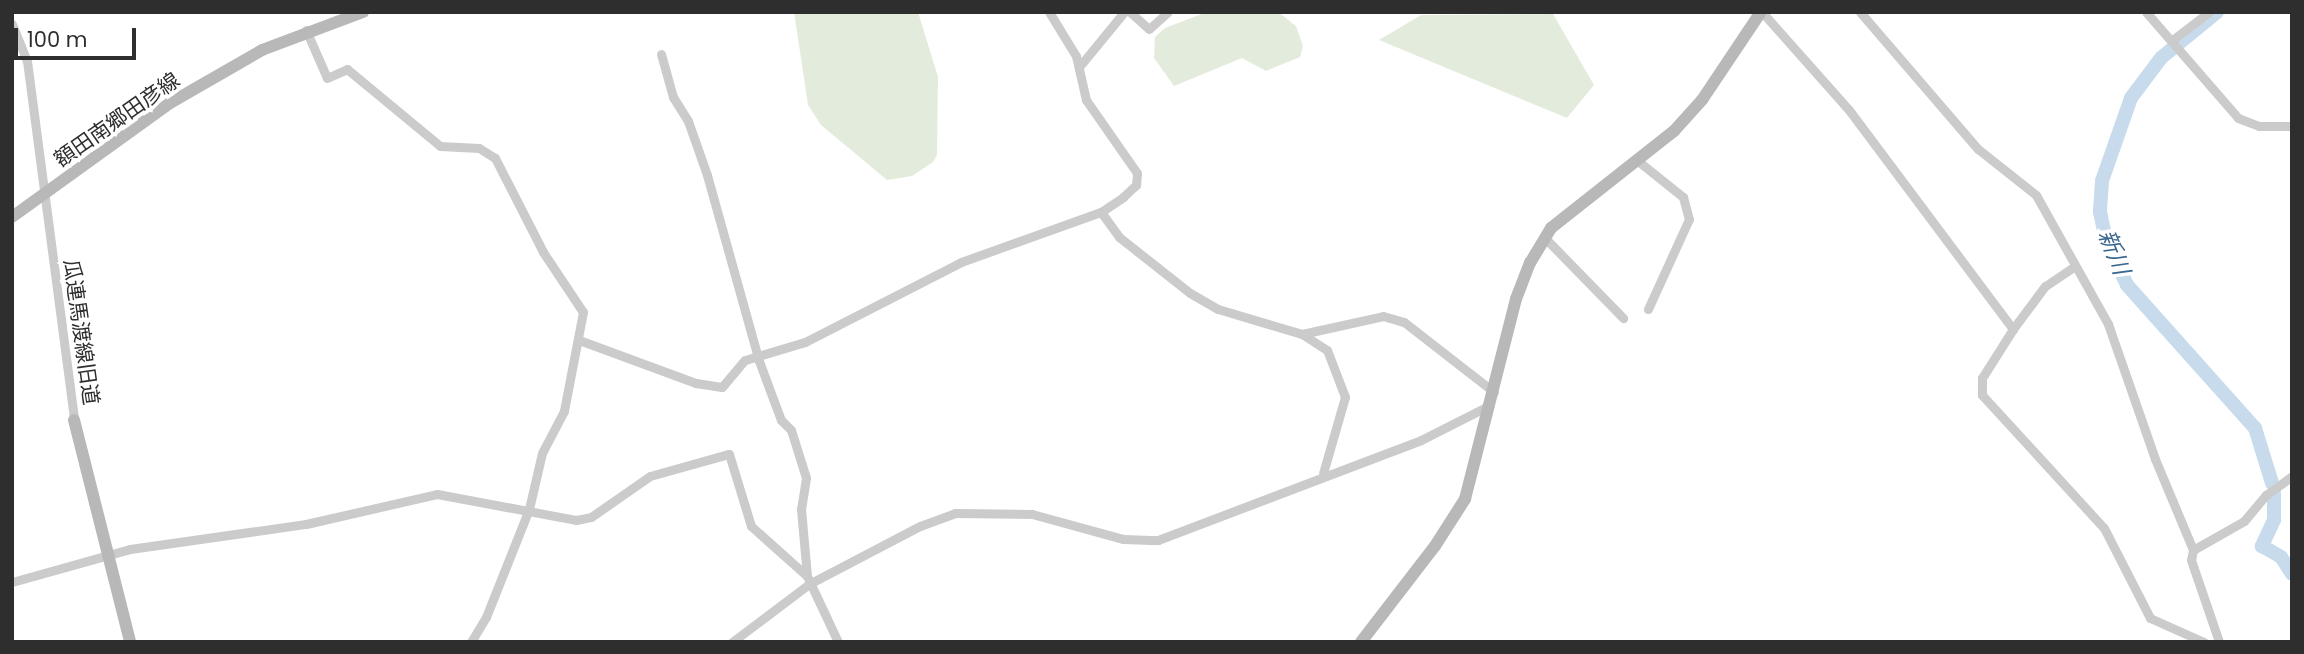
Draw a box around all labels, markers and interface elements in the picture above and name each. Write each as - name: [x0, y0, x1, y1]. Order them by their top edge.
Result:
- scale bar: [18, 14, 140, 58]
- text: 100 m: [27, 25, 87, 54]
- street label: 額田南郷田彦線: [50, 68, 184, 172]
- water label: 新川: [2093, 226, 2135, 278]
- street label: 瓜連馬渡線旧道: [58, 257, 104, 407]

